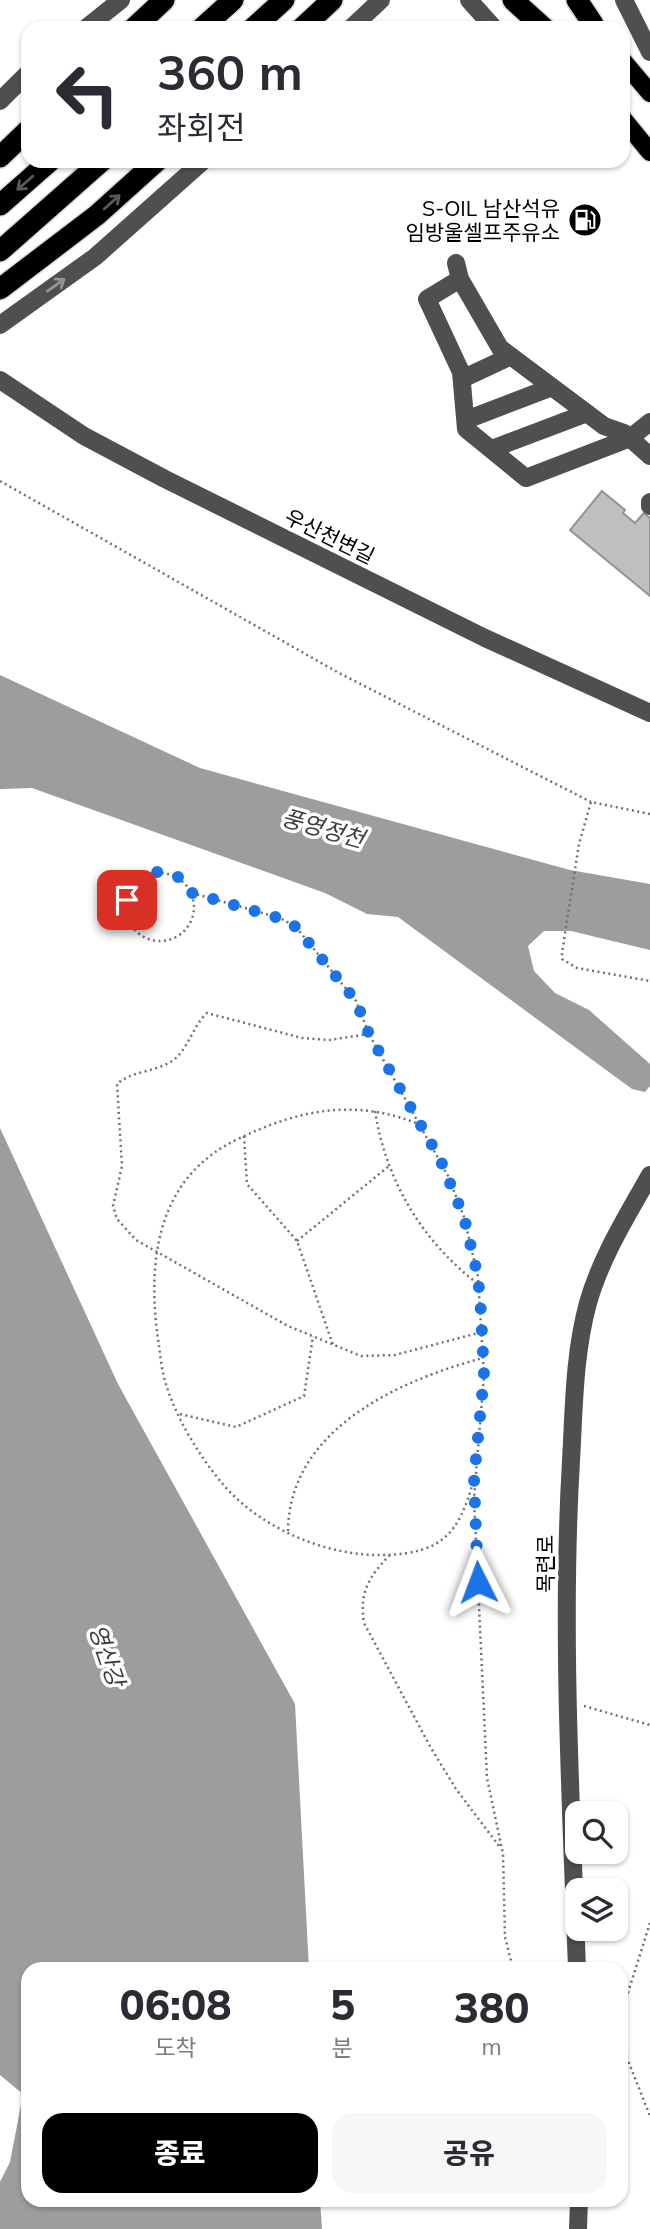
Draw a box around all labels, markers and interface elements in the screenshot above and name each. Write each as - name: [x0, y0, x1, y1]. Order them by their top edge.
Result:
- text: 360 m: [157, 41, 303, 102]
- icon: left: [42, 49, 133, 140]
- text: 좌회전: [157, 107, 245, 147]
- one-way arrow: [16, 175, 34, 191]
- one-way arrow: [103, 194, 121, 210]
- place label: S-OIL 남산석유 임방울셀프주유소: [405, 195, 560, 245]
- fuel station icon: S-OIL 남산석유 임방울셀프주유소: [566, 201, 604, 239]
- one-way arrow: [46, 278, 65, 292]
- street label: 우산천변길: [281, 503, 379, 569]
- water label: 풍영정천: [278, 802, 370, 854]
- pin: [97, 870, 157, 930]
- icon: arrive: [108, 881, 146, 919]
- street label: 목련로: [532, 1535, 558, 1593]
- position arrow: [441, 1545, 515, 1619]
- water label: 영산강: [83, 1620, 132, 1692]
- map controls: [565, 1801, 628, 1941]
- button: search: [565, 1801, 628, 1864]
- button: layers: [565, 1878, 628, 1941]
- text: 06:08: [120, 1978, 231, 2031]
- text: 5: [330, 1978, 355, 2031]
- text: 380: [454, 1981, 529, 2034]
- text: m: [481, 2032, 502, 2061]
- text: 도착: [154, 2033, 197, 2062]
- text: 분: [332, 2033, 353, 2062]
- button: 종료: [42, 2113, 318, 2193]
- button: 공유: [332, 2113, 607, 2193]

